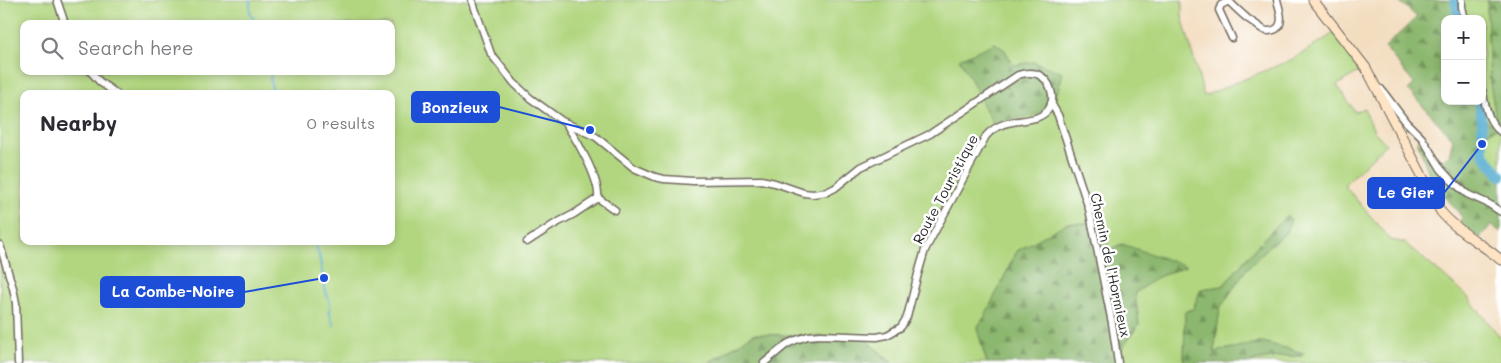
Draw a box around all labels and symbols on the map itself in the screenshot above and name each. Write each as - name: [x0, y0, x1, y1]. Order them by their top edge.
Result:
- callout: Bonzieux: [412, 92, 499, 122]
- text: Bonzieux: [422, 97, 489, 117]
- street label: Route Touristique: [908, 131, 982, 247]
- callout: Le Gier: [1368, 178, 1444, 208]
- text: Le Gier: [1378, 182, 1434, 202]
- street label: Chemin de l'Hormieux: [1086, 191, 1136, 339]
- callout: La Combe-Noire: [101, 277, 244, 307]
- text: La Combe-Noire: [112, 281, 234, 301]

